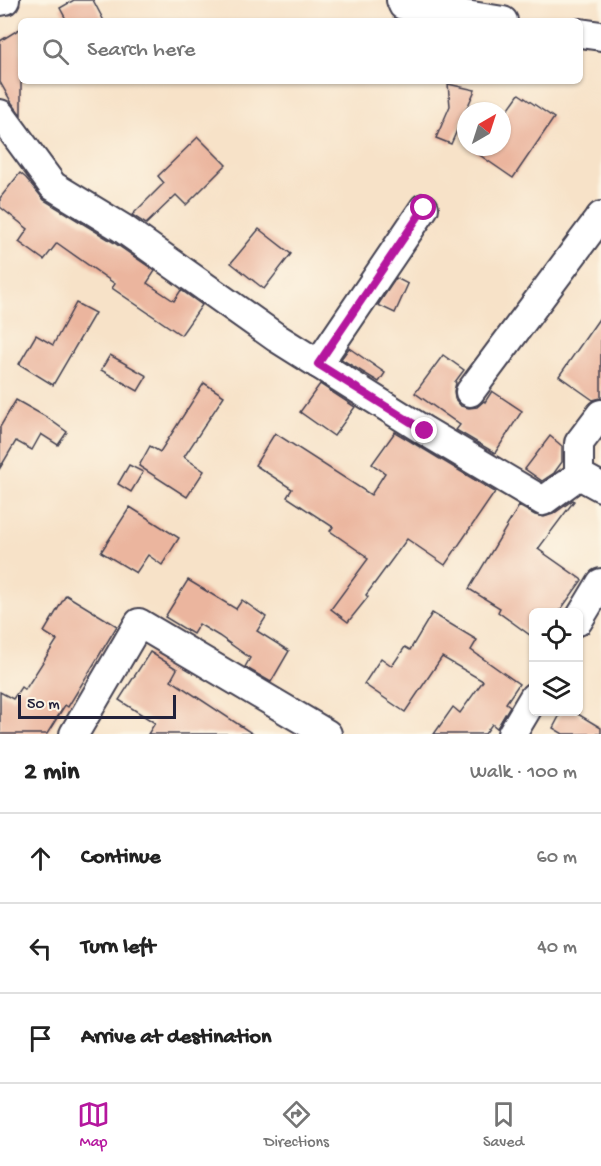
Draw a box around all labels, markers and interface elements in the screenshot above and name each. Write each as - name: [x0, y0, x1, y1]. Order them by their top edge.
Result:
- search box: [18, 18, 583, 84]
- icon: search: [39, 35, 72, 68]
- text: Search here: [87, 38, 195, 64]
- north arrow: [457, 102, 511, 156]
- route start: [410, 194, 436, 220]
- route end: [411, 417, 437, 443]
- map controls: [529, 608, 583, 716]
- button: locate: [529, 608, 583, 662]
- button: layers: [529, 662, 583, 716]
- scale bar: [18, 692, 176, 720]
- text: 50 m: [27, 696, 60, 715]
- text: 2 min: [24, 758, 79, 789]
- text: Walk · 100 m: [470, 762, 577, 785]
- icon: ahead: [24, 842, 57, 875]
- text: Continue: [81, 845, 161, 871]
- text: 60 m: [537, 847, 577, 870]
- icon: left: [24, 932, 57, 965]
- text: Turn left: [81, 935, 155, 961]
- text: 40 m: [537, 937, 577, 960]
- icon: arrive: [24, 1022, 57, 1055]
- text: Arrive at destination: [81, 1025, 271, 1051]
- tab: Map: [77, 1098, 110, 1153]
- tab: Directions: [264, 1098, 329, 1153]
- tab: Saved: [483, 1098, 524, 1153]

